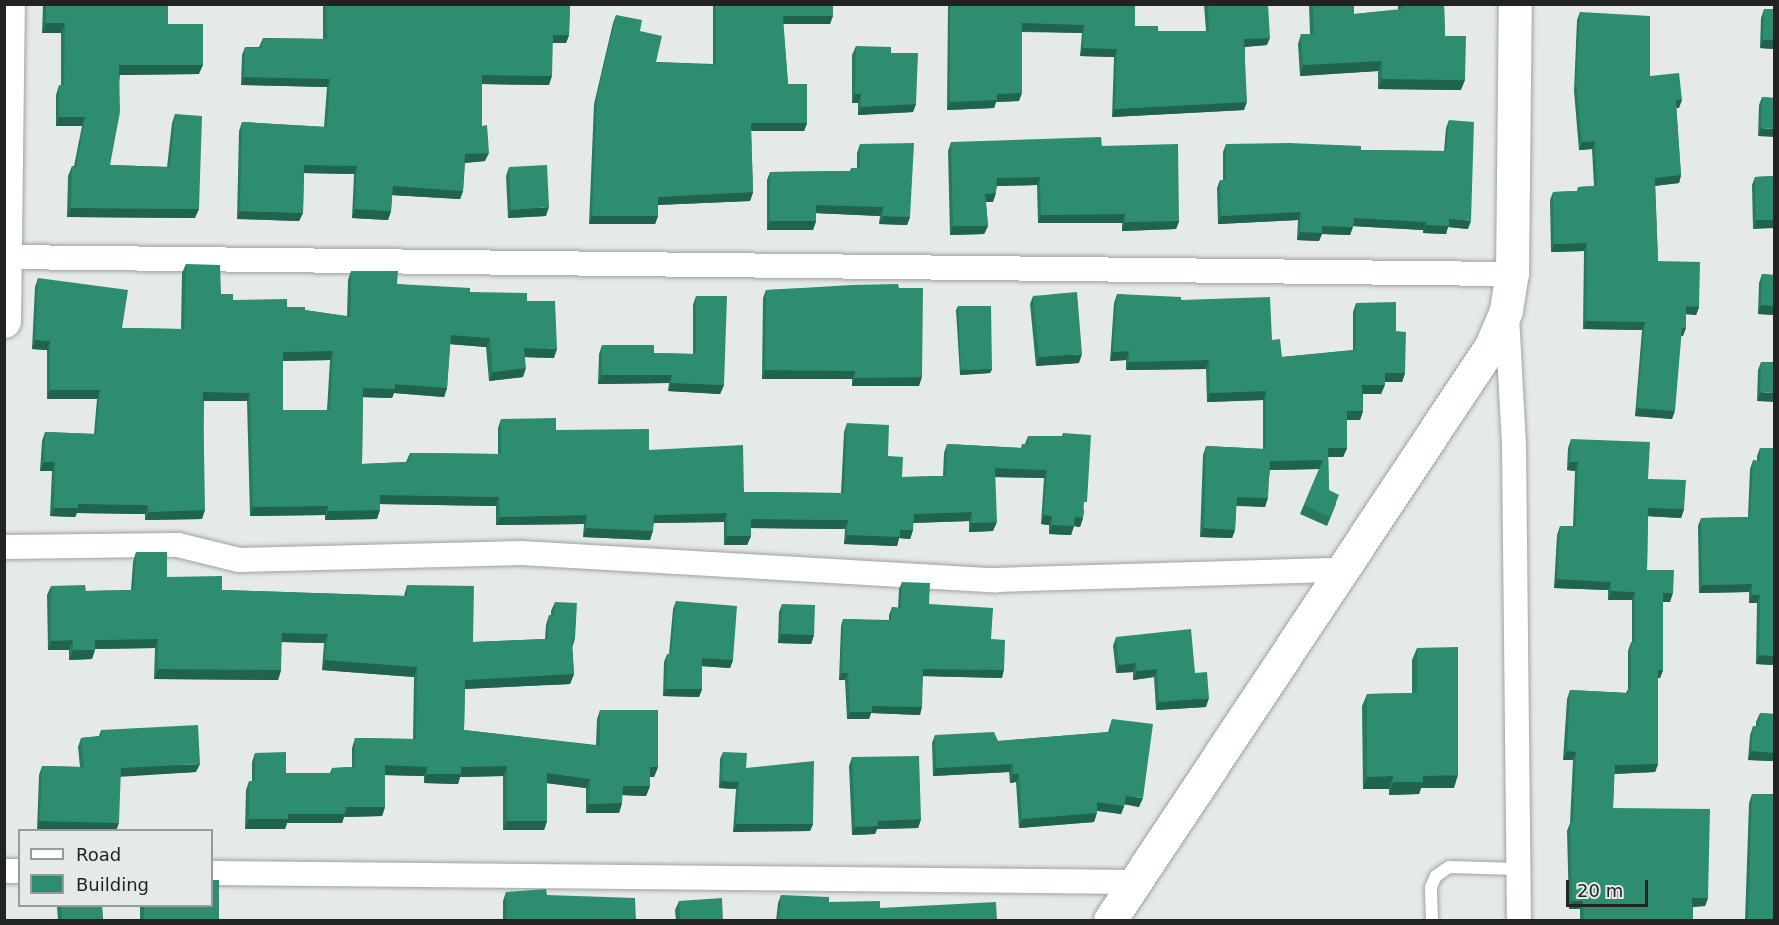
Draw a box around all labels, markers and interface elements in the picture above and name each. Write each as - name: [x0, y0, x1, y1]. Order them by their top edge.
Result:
- legend: [18, 829, 213, 907]
- text: Road: [76, 844, 121, 865]
- scale bar: [1569, 868, 1652, 906]
- text: Building: [76, 874, 149, 895]
- text: 20 m: [1577, 880, 1623, 901]

